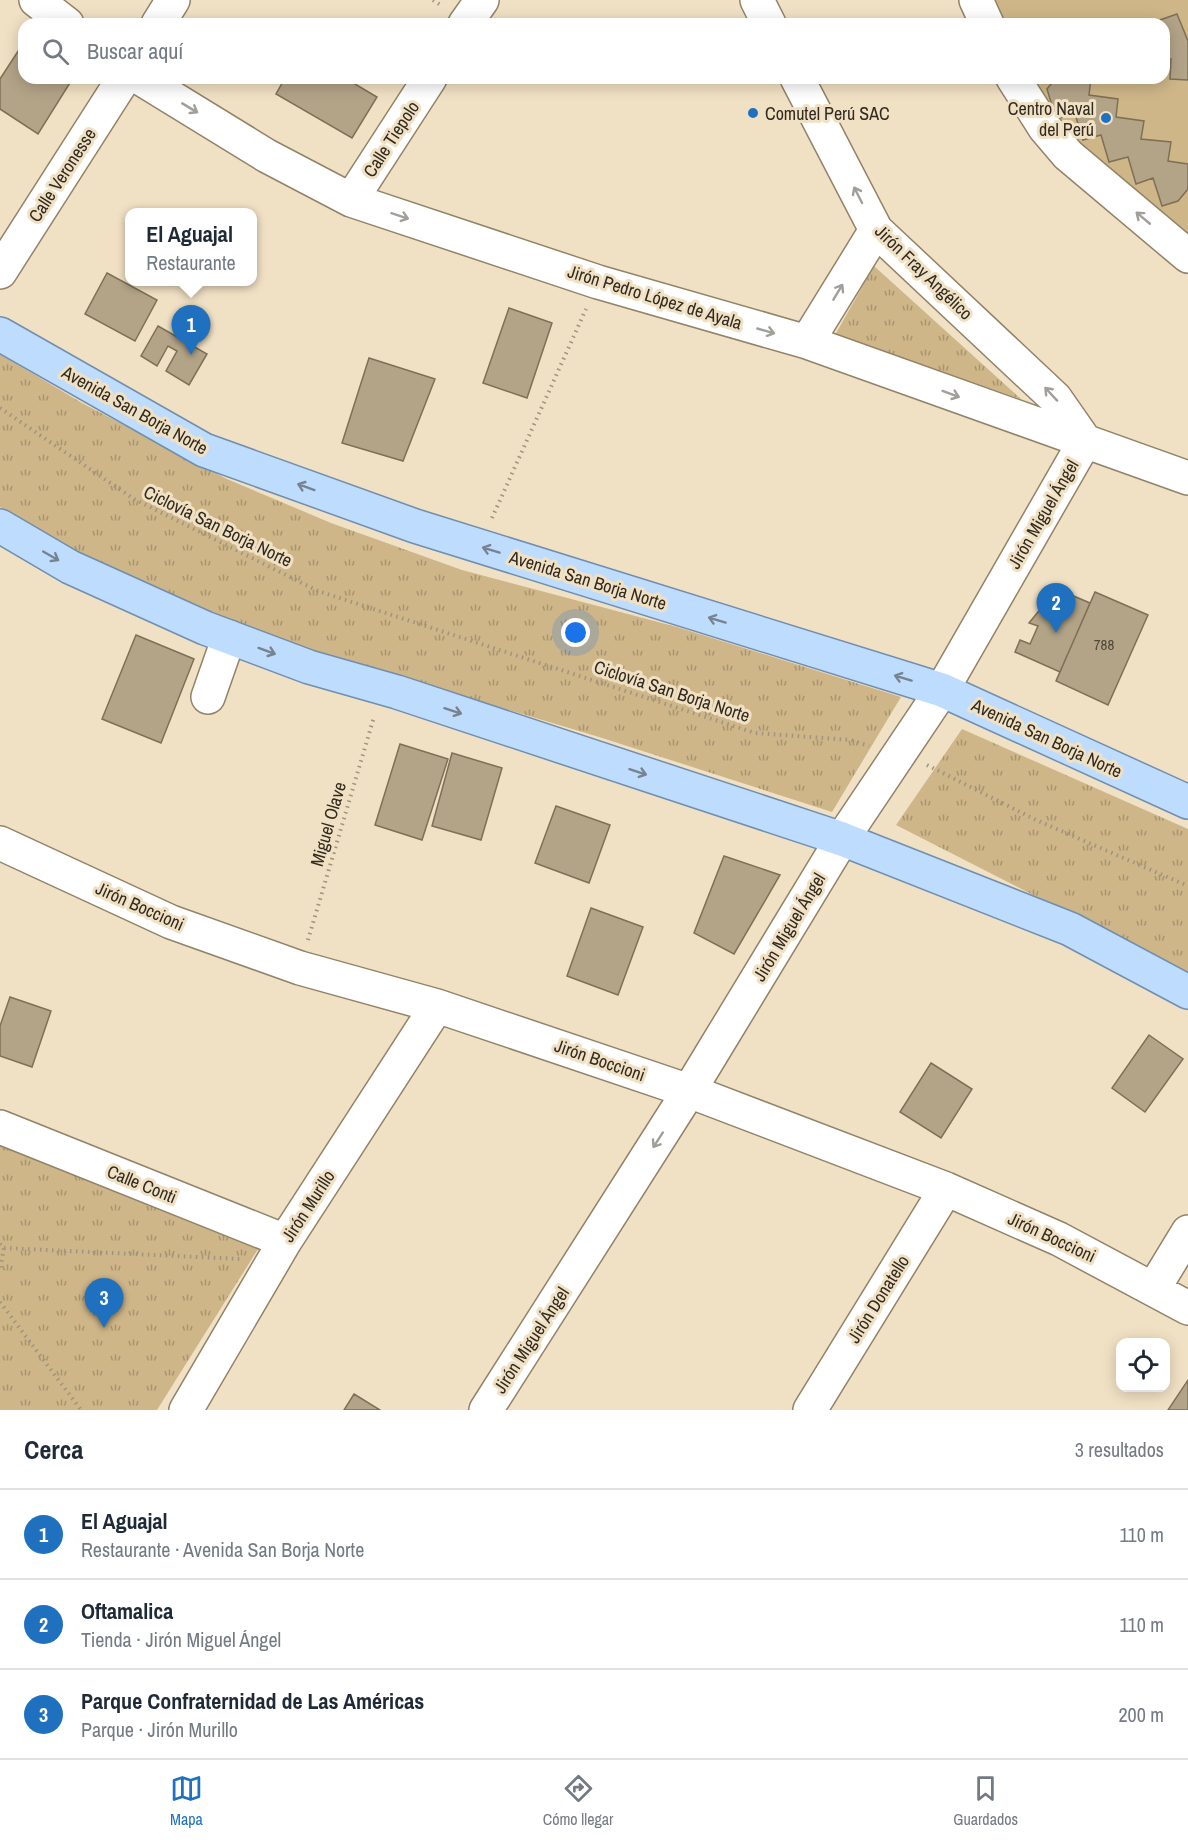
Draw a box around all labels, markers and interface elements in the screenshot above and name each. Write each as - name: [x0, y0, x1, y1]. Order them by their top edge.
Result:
- search box: [18, 18, 1170, 84]
- icon: search: [39, 35, 72, 68]
- text: Buscar aquí: [87, 36, 183, 66]
- street label: Calle Tiepolo: [357, 96, 425, 182]
- place label: Centro Naval del Perú: [1008, 96, 1094, 142]
- place label: Comutel Perú SAC: [765, 101, 890, 126]
- one-way arrow: [181, 103, 198, 115]
- marker: Comutel Perú SAC: [746, 106, 760, 120]
- marker: Centro Naval del Perú: [1099, 111, 1113, 125]
- street label: Calle Veronesse: [22, 123, 102, 227]
- one-way arrow: [852, 186, 863, 204]
- popup: [125, 208, 257, 286]
- one-way arrow: [390, 211, 409, 222]
- one-way arrow: [1136, 211, 1151, 225]
- text: El Aguajal: [146, 219, 233, 249]
- street label: Jirón Fray Angélico: [870, 219, 978, 325]
- text: Restaurante: [146, 249, 236, 276]
- street label: Jirón Pedro López de Ayala: [565, 259, 745, 335]
- one-way arrow: [831, 284, 844, 301]
- pin: 1: [172, 306, 210, 355]
- one-way arrow: [756, 325, 775, 337]
- street label: Avenida San Borja Norte: [57, 359, 212, 460]
- one-way arrow: [1044, 386, 1058, 401]
- one-way arrow: [941, 389, 960, 400]
- street label: Jirón Miguel Ángel: [1002, 455, 1084, 573]
- street label: Ciclovía San Borja Norte: [140, 479, 296, 573]
- one-way arrow: [298, 481, 316, 492]
- one-way arrow: [482, 544, 501, 555]
- street label: Avenida San Borja Norte: [505, 544, 670, 616]
- one-way arrow: [42, 550, 59, 562]
- pin: 2: [1036, 584, 1076, 633]
- one-way arrow: [708, 614, 727, 625]
- your location: [561, 618, 590, 647]
- house number: 788: [1094, 634, 1114, 655]
- one-way arrow: [257, 647, 276, 658]
- street label: Ciclovía San Borja Norte: [591, 654, 753, 728]
- one-way arrow: [894, 672, 913, 683]
- street label: Avenida San Borja Norte: [967, 692, 1126, 784]
- one-way arrow: [443, 706, 462, 717]
- one-way arrow: [628, 767, 647, 778]
- street label: Miguel Olave: [304, 779, 352, 869]
- street label: Jirón Miguel Ángel: [747, 868, 831, 986]
- street label: Jirón Boccioni: [92, 875, 188, 937]
- street label: Jirón Boccioni: [551, 1033, 649, 1087]
- one-way arrow: [652, 1131, 664, 1148]
- street label: Calle Conti: [103, 1159, 181, 1209]
- street label: Jirón Murillo: [275, 1165, 341, 1247]
- street label: Jirón Boccioni: [1004, 1206, 1100, 1268]
- street label: Jirón Donatello: [841, 1250, 915, 1348]
- pin: 3: [84, 1278, 124, 1328]
- street label: Jirón Miguel Ángel: [487, 1282, 575, 1398]
- map controls: [1116, 1338, 1170, 1392]
- button: locate: [1116, 1338, 1170, 1392]
- text: Cerca: [24, 1432, 83, 1467]
- text: 3 resultados: [1075, 1436, 1164, 1463]
- text: El Aguajal: [81, 1506, 168, 1536]
- text: 1: [39, 1521, 48, 1548]
- text: 110 m: [1120, 1521, 1164, 1548]
- text: Restaurante · Avenida San Borja Norte: [81, 1536, 364, 1563]
- text: Oftamalica: [81, 1596, 173, 1626]
- text: 2: [39, 1611, 48, 1638]
- text: 110 m: [1120, 1611, 1164, 1638]
- text: Tienda · Jirón Miguel Ángel: [81, 1626, 281, 1653]
- text: Parque Confraternidad de Las Américas: [81, 1686, 424, 1716]
- text: 3: [39, 1701, 48, 1728]
- text: 200 m: [1118, 1701, 1164, 1728]
- text: Parque · Jirón Murillo: [81, 1716, 238, 1743]
- tab: Mapa: [170, 1772, 203, 1830]
- tab: Cómo llegar: [543, 1772, 613, 1830]
- tab: Guardados: [953, 1772, 1018, 1830]

